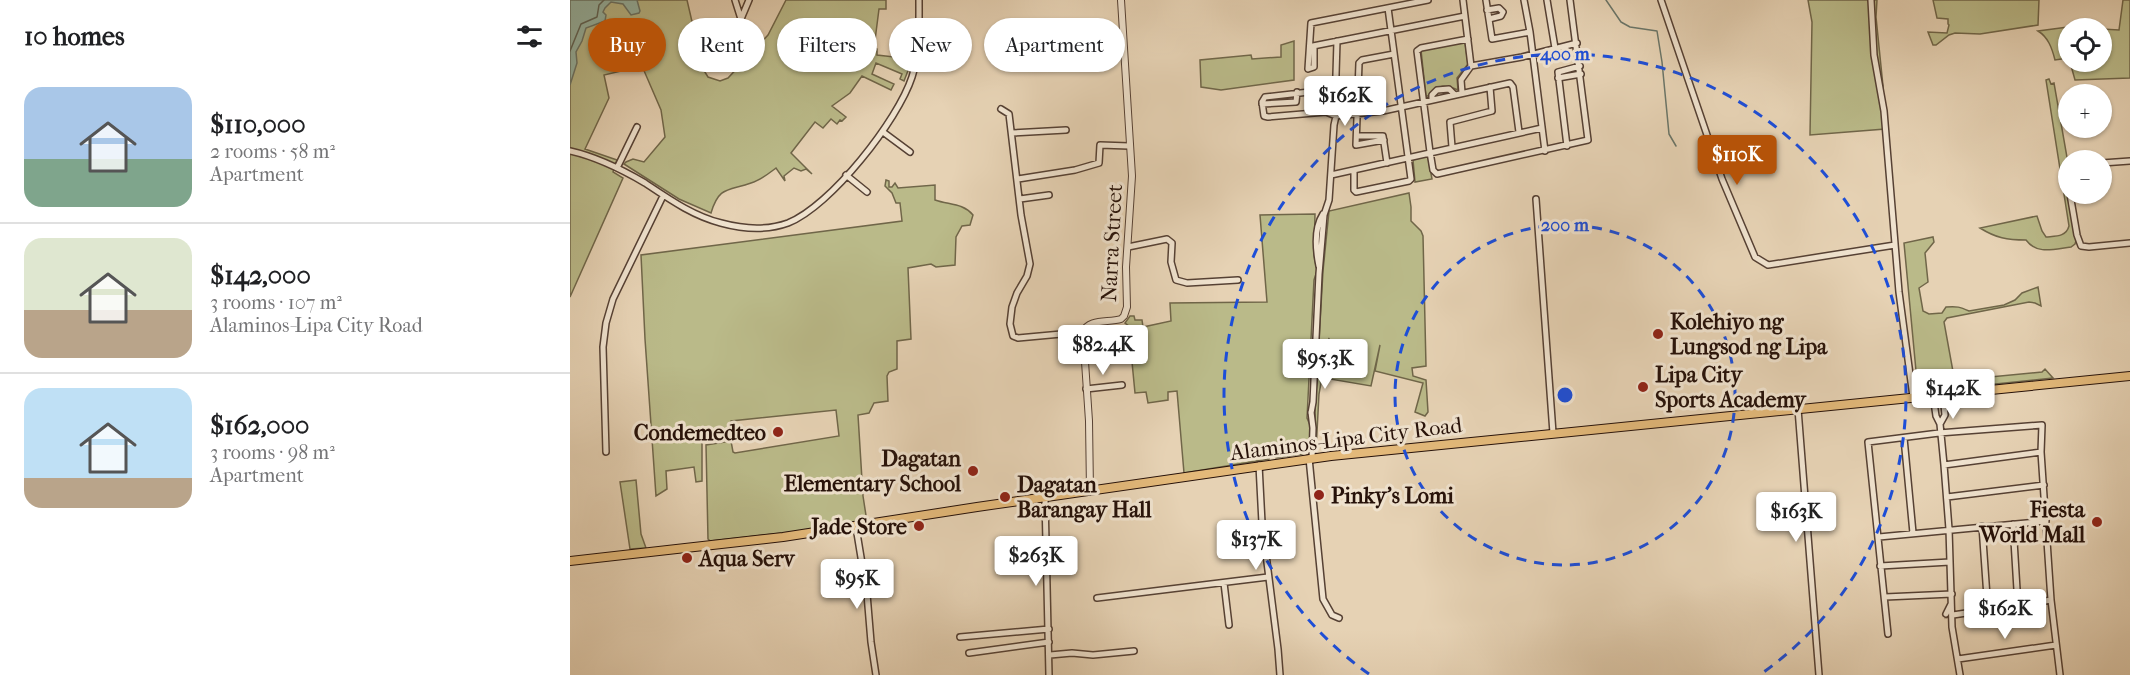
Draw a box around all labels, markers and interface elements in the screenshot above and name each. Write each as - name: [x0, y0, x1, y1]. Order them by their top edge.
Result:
- chip: Buy: [588, 18, 666, 72]
- chip: Rent: [678, 18, 765, 72]
- chip: Filters: [777, 18, 877, 72]
- chip: New: [889, 18, 972, 72]
- chip: Apartment: [984, 18, 1125, 72]
- map controls: [2058, 18, 2112, 204]
- button: locate: [2058, 18, 2112, 72]
- icon: filters: [513, 20, 546, 53]
- text: 10 homes: [24, 21, 125, 52]
- text: 400 m: [1539, 44, 1591, 65]
- pin: $162K: [1303, 76, 1387, 127]
- text: $162K: [1318, 84, 1372, 107]
- button: +: [2058, 84, 2112, 138]
- text: $110,000: [210, 109, 305, 140]
- icon: home: [72, 111, 144, 183]
- pin: $110K: [1695, 135, 1779, 186]
- text: 2 rooms · 58 m²: [210, 140, 335, 163]
- text: $110K: [1712, 143, 1762, 166]
- button: −: [2058, 150, 2112, 204]
- text: Apartment: [210, 163, 304, 186]
- street label: Narra Street: [1096, 183, 1128, 303]
- text: 200 m: [1541, 215, 1590, 236]
- text: $142,000: [210, 260, 311, 291]
- icon: home: [72, 262, 144, 334]
- text: 3 rooms · 107 m²: [210, 291, 342, 314]
- place label: Kolehiyo ng Lungsod ng Lipa: [1670, 309, 1828, 360]
- text: Alaminos-Lipa City Road: [210, 314, 423, 337]
- pin: $82.4K: [1054, 325, 1152, 376]
- marker: Kolehiyo ng Lungsod ng Lipa: [1651, 327, 1665, 341]
- text: $82.4K: [1072, 333, 1134, 356]
- pin: $95.3K: [1276, 339, 1374, 390]
- text: $95.3K: [1297, 347, 1353, 370]
- place label: Lipa City Sports Academy: [1655, 362, 1807, 413]
- pin: $142K: [1911, 369, 1995, 420]
- text: $142K: [1926, 377, 1980, 400]
- marker: Lipa City Sports Academy: [1636, 380, 1650, 394]
- centre of rings: [1555, 385, 1575, 405]
- text: $162,000: [210, 410, 309, 441]
- icon: home: [72, 412, 144, 484]
- street label: Alaminos-Lipa City Road: [1228, 412, 1465, 466]
- place label: Condemedteo: [634, 420, 766, 446]
- marker: Condemedteo: [771, 425, 785, 439]
- text: 3 rooms · 98 m²: [210, 441, 335, 464]
- place label: Dagatan Elementary School: [784, 446, 962, 497]
- text: Apartment: [210, 464, 304, 487]
- marker: Dagatan Elementary School: [966, 464, 980, 478]
- place label: Dagatan Barangay Hall: [1017, 472, 1152, 523]
- place label: Pinky's Lomi: [1331, 483, 1454, 509]
- marker: Pinky's Lomi: [1312, 488, 1326, 502]
- marker: Dagatan Barangay Hall: [998, 490, 1012, 504]
- pin: $163K: [1754, 492, 1838, 543]
- place label: Fiesta World Mall: [1979, 497, 2086, 548]
- text: $163K: [1770, 500, 1822, 523]
- place label: Jade Store: [809, 514, 907, 540]
- marker: Fiesta World Mall: [2090, 515, 2104, 529]
- marker: Jade Store: [912, 519, 926, 533]
- pin: $137K: [1214, 520, 1298, 571]
- text: $137K: [1231, 528, 1281, 551]
- pin: $263K: [994, 536, 1078, 587]
- text: $263K: [1009, 544, 1063, 567]
- place label: Aqua Serv: [697, 546, 795, 572]
- marker: Aqua Serv: [680, 551, 694, 565]
- pin: $95K: [821, 559, 893, 610]
- text: $95K: [835, 567, 879, 590]
- pin: $162K: [1963, 589, 2047, 640]
- text: $162K: [1978, 597, 2032, 620]

